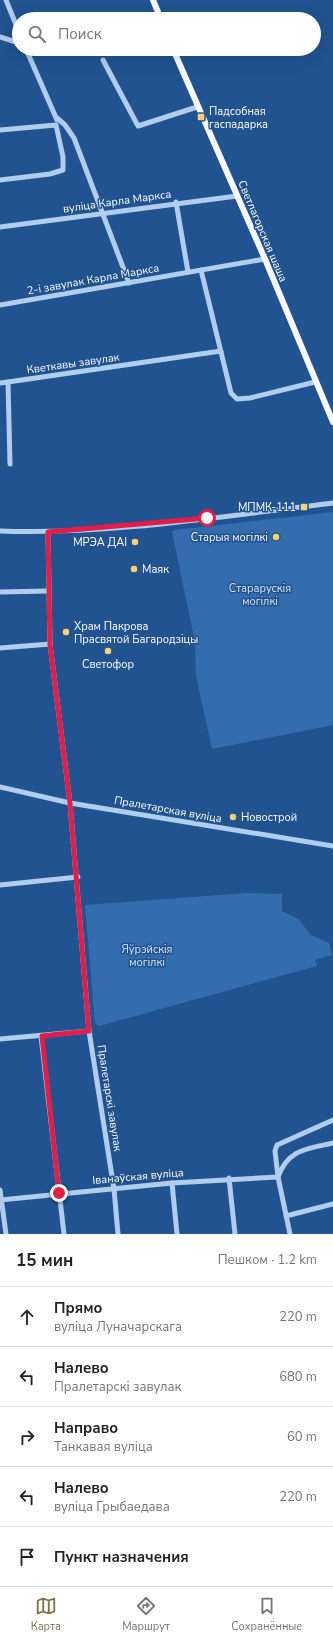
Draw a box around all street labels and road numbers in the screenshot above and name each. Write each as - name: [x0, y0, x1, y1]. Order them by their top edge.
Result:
- street label: Светлагорская шаша: [234, 178, 291, 284]
- street label: вуліца Карла Маркса: [62, 186, 172, 217]
- street label: 2-і завулак Карла Маркса: [26, 260, 160, 298]
- street label: Кветкавы завулак: [26, 350, 121, 377]
- street label: Пралетарская вуліца: [113, 793, 223, 826]
- street label: Пралетарскі завулак: [94, 1044, 125, 1153]
- street label: Іванаўская вуліца: [92, 1165, 184, 1188]

